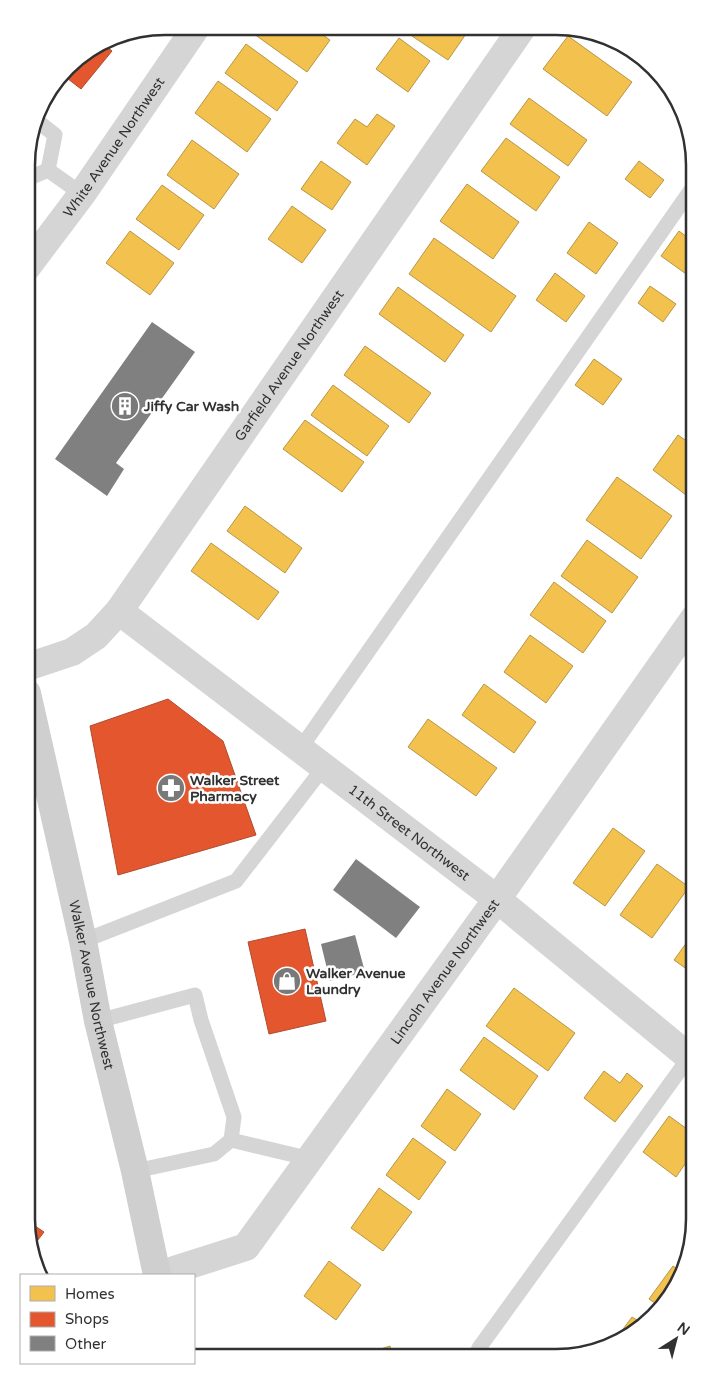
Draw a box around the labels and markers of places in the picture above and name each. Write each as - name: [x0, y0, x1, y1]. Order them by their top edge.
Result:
- building icon: Jiffy Car Wash: [110, 391, 140, 421]
- place label: Jiffy Car Wash: [143, 398, 239, 415]
- place label: Walker Street Pharmacy: [190, 772, 280, 805]
- pharmacy icon: Walker Street Pharmacy: [156, 773, 186, 803]
- place label: Walker Avenue Laundry: [306, 965, 406, 998]
- shop icon: Walker Avenue Laundry: [272, 966, 302, 996]

